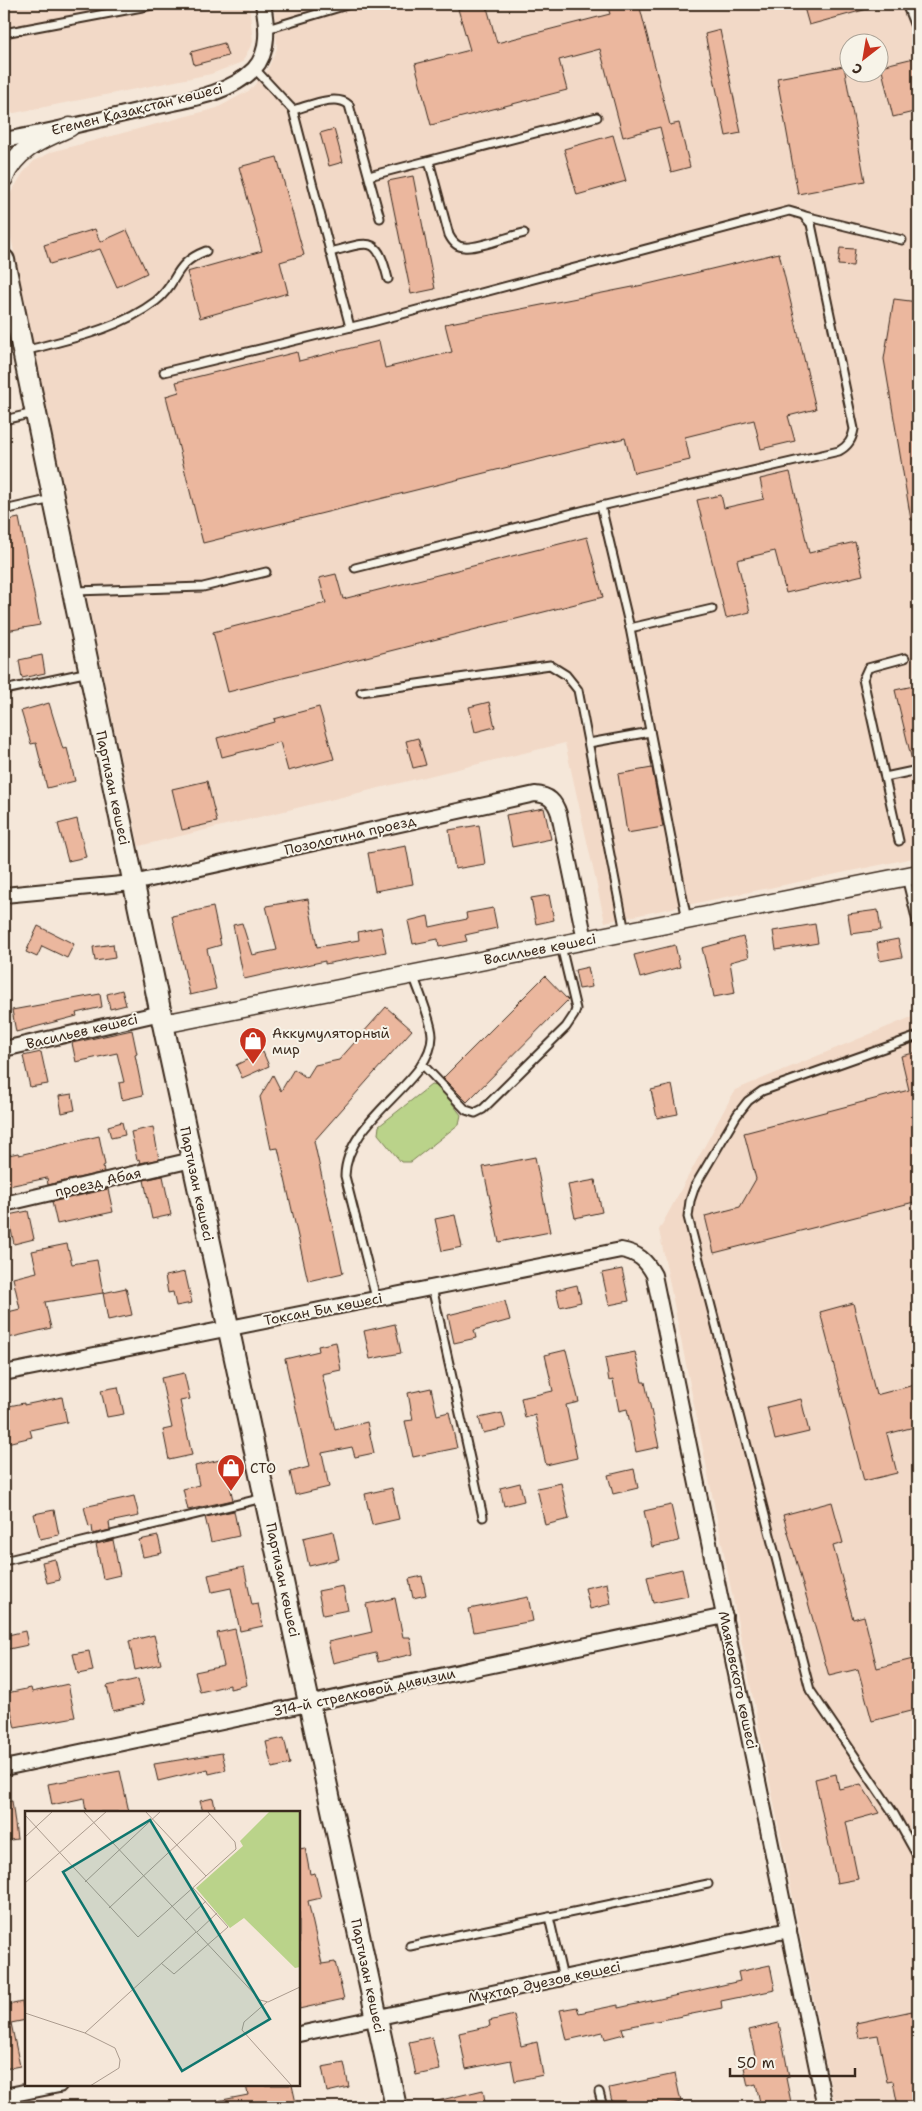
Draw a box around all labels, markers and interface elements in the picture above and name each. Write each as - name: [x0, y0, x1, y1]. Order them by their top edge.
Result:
- north arrow: [840, 32, 890, 82]
- text: С: [849, 59, 866, 79]
- street label: Егемен Қазақстан көшесі: [49, 79, 225, 139]
- street label: Партизан көшесі: [92, 729, 134, 847]
- street label: Позолотина проезд: [283, 811, 418, 859]
- street label: Васильев көшесі: [482, 929, 598, 969]
- street label: Васильев көшесі: [24, 1009, 140, 1053]
- place label: Аккумуляторный мир: [272, 1024, 390, 1058]
- shop icon: Аккумуляторный мир: [238, 1026, 268, 1065]
- street label: Партизан көшесі: [176, 1125, 218, 1243]
- street label: проезд Абая: [53, 1163, 143, 1201]
- street label: Токсан Би көшесі: [262, 1289, 384, 1329]
- shop icon: СТО: [216, 1453, 246, 1492]
- place label: СТО: [250, 1459, 276, 1477]
- street label: Партизан көшесі: [262, 1521, 304, 1639]
- street label: Маяковского көшесі: [715, 1609, 761, 1751]
- street label: 314-й стрелковой дивизии: [271, 1664, 457, 1720]
- inset map: [25, 1811, 300, 2086]
- street label: Партизан көшесі: [347, 1917, 389, 2035]
- street label: Мұхтар Әуезов көшесі: [466, 1957, 622, 2007]
- scale bar: [730, 2046, 854, 2078]
- text: 50 m: [737, 2053, 775, 2073]

